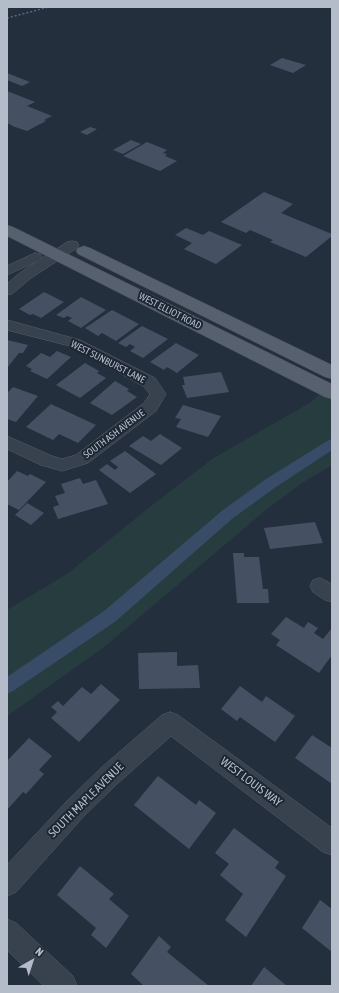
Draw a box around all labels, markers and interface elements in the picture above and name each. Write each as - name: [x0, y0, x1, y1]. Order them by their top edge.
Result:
- street label: WEST ELLIOT ROAD: [137, 290, 203, 332]
- street label: WEST SUNBURST LANE: [69, 338, 147, 386]
- street label: SOUTH ASH AVENUE: [81, 407, 147, 461]
- street label: WEST LOUIS WAY: [217, 754, 285, 810]
- street label: SOUTH MAPLE AVENUE: [46, 760, 126, 840]
- north arrow: [12, 941, 52, 981]
- text: N: [33, 945, 46, 958]

